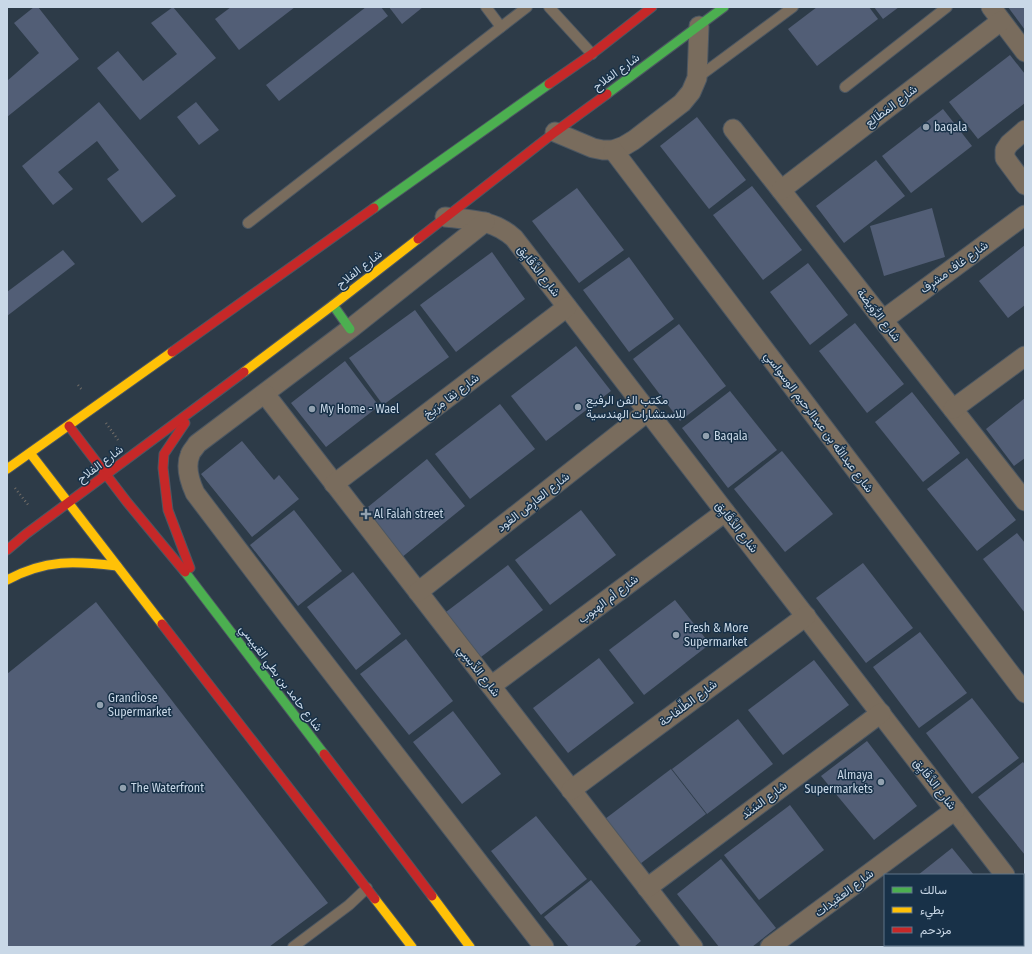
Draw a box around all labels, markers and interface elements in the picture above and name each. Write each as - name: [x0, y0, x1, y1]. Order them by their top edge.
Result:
- street label: شارع الفلاح: [590, 50, 643, 95]
- street label: شارع المَطَالِع: [862, 82, 921, 132]
- place label: baqala: [934, 120, 967, 134]
- marker: baqala: [921, 122, 931, 132]
- street label: شارع غاف مشرِف: [917, 238, 992, 298]
- street label: شارع الدَّقَايِق: [513, 242, 564, 301]
- street label: شارع الفلاح: [333, 247, 386, 293]
- street label: شارع الرُّوَيضَة: [852, 286, 904, 345]
- street label: شارع عبدالله بن عبدالرحيم الوسواسي: [759, 349, 877, 497]
- street label: شارع نِقا مِرَيخ: [420, 371, 483, 423]
- place label: مكتب الفن الرفيع للاستشارات الهندسية: [586, 393, 686, 422]
- place label: My Home - Wael: [320, 402, 399, 416]
- marker: مكتب الفن الرفيع للاستشارات الهندسية: [573, 402, 583, 412]
- marker: My Home - Wael: [307, 404, 317, 414]
- place label: Baqala: [714, 429, 748, 443]
- marker: Baqala: [701, 431, 711, 441]
- street label: شارع الفلاح: [74, 442, 127, 488]
- street label: شارع العارِض العُود: [494, 469, 573, 536]
- street label: شارع الدَّقَايِق: [711, 498, 762, 557]
- place label: Al Falah street: [374, 507, 443, 521]
- marker: Al Falah street: [361, 509, 371, 519]
- street label: شارع أم الهبوب: [575, 572, 642, 628]
- place label: Fresh & More Supermarket: [684, 621, 748, 649]
- street label: شارع حامد بن بطي القبيسي: [234, 622, 326, 736]
- marker: Fresh & More Supermarket: [671, 630, 681, 640]
- street label: شارع الدِّبسِي: [452, 643, 503, 701]
- street label: شارع الطِّلفاحة: [655, 675, 721, 731]
- place label: Grandiose Supermarket: [108, 691, 171, 719]
- marker: Grandiose Supermarket: [95, 700, 105, 710]
- street label: شارع الدَّقَايِق: [909, 755, 960, 814]
- place label: Almaya Supermarkets: [805, 768, 873, 796]
- marker: Almaya Supermarkets: [876, 777, 886, 787]
- street label: شارع السَنَد: [738, 778, 791, 823]
- place label: The Waterfront: [131, 781, 204, 795]
- marker: The Waterfront: [118, 783, 128, 793]
- street label: شارع العقيدات: [812, 866, 877, 921]
- legend: [884, 874, 1024, 946]
- text: سالك: [920, 883, 947, 897]
- text: بطيء: [920, 903, 944, 920]
- text: مزدحم: [920, 923, 951, 938]

